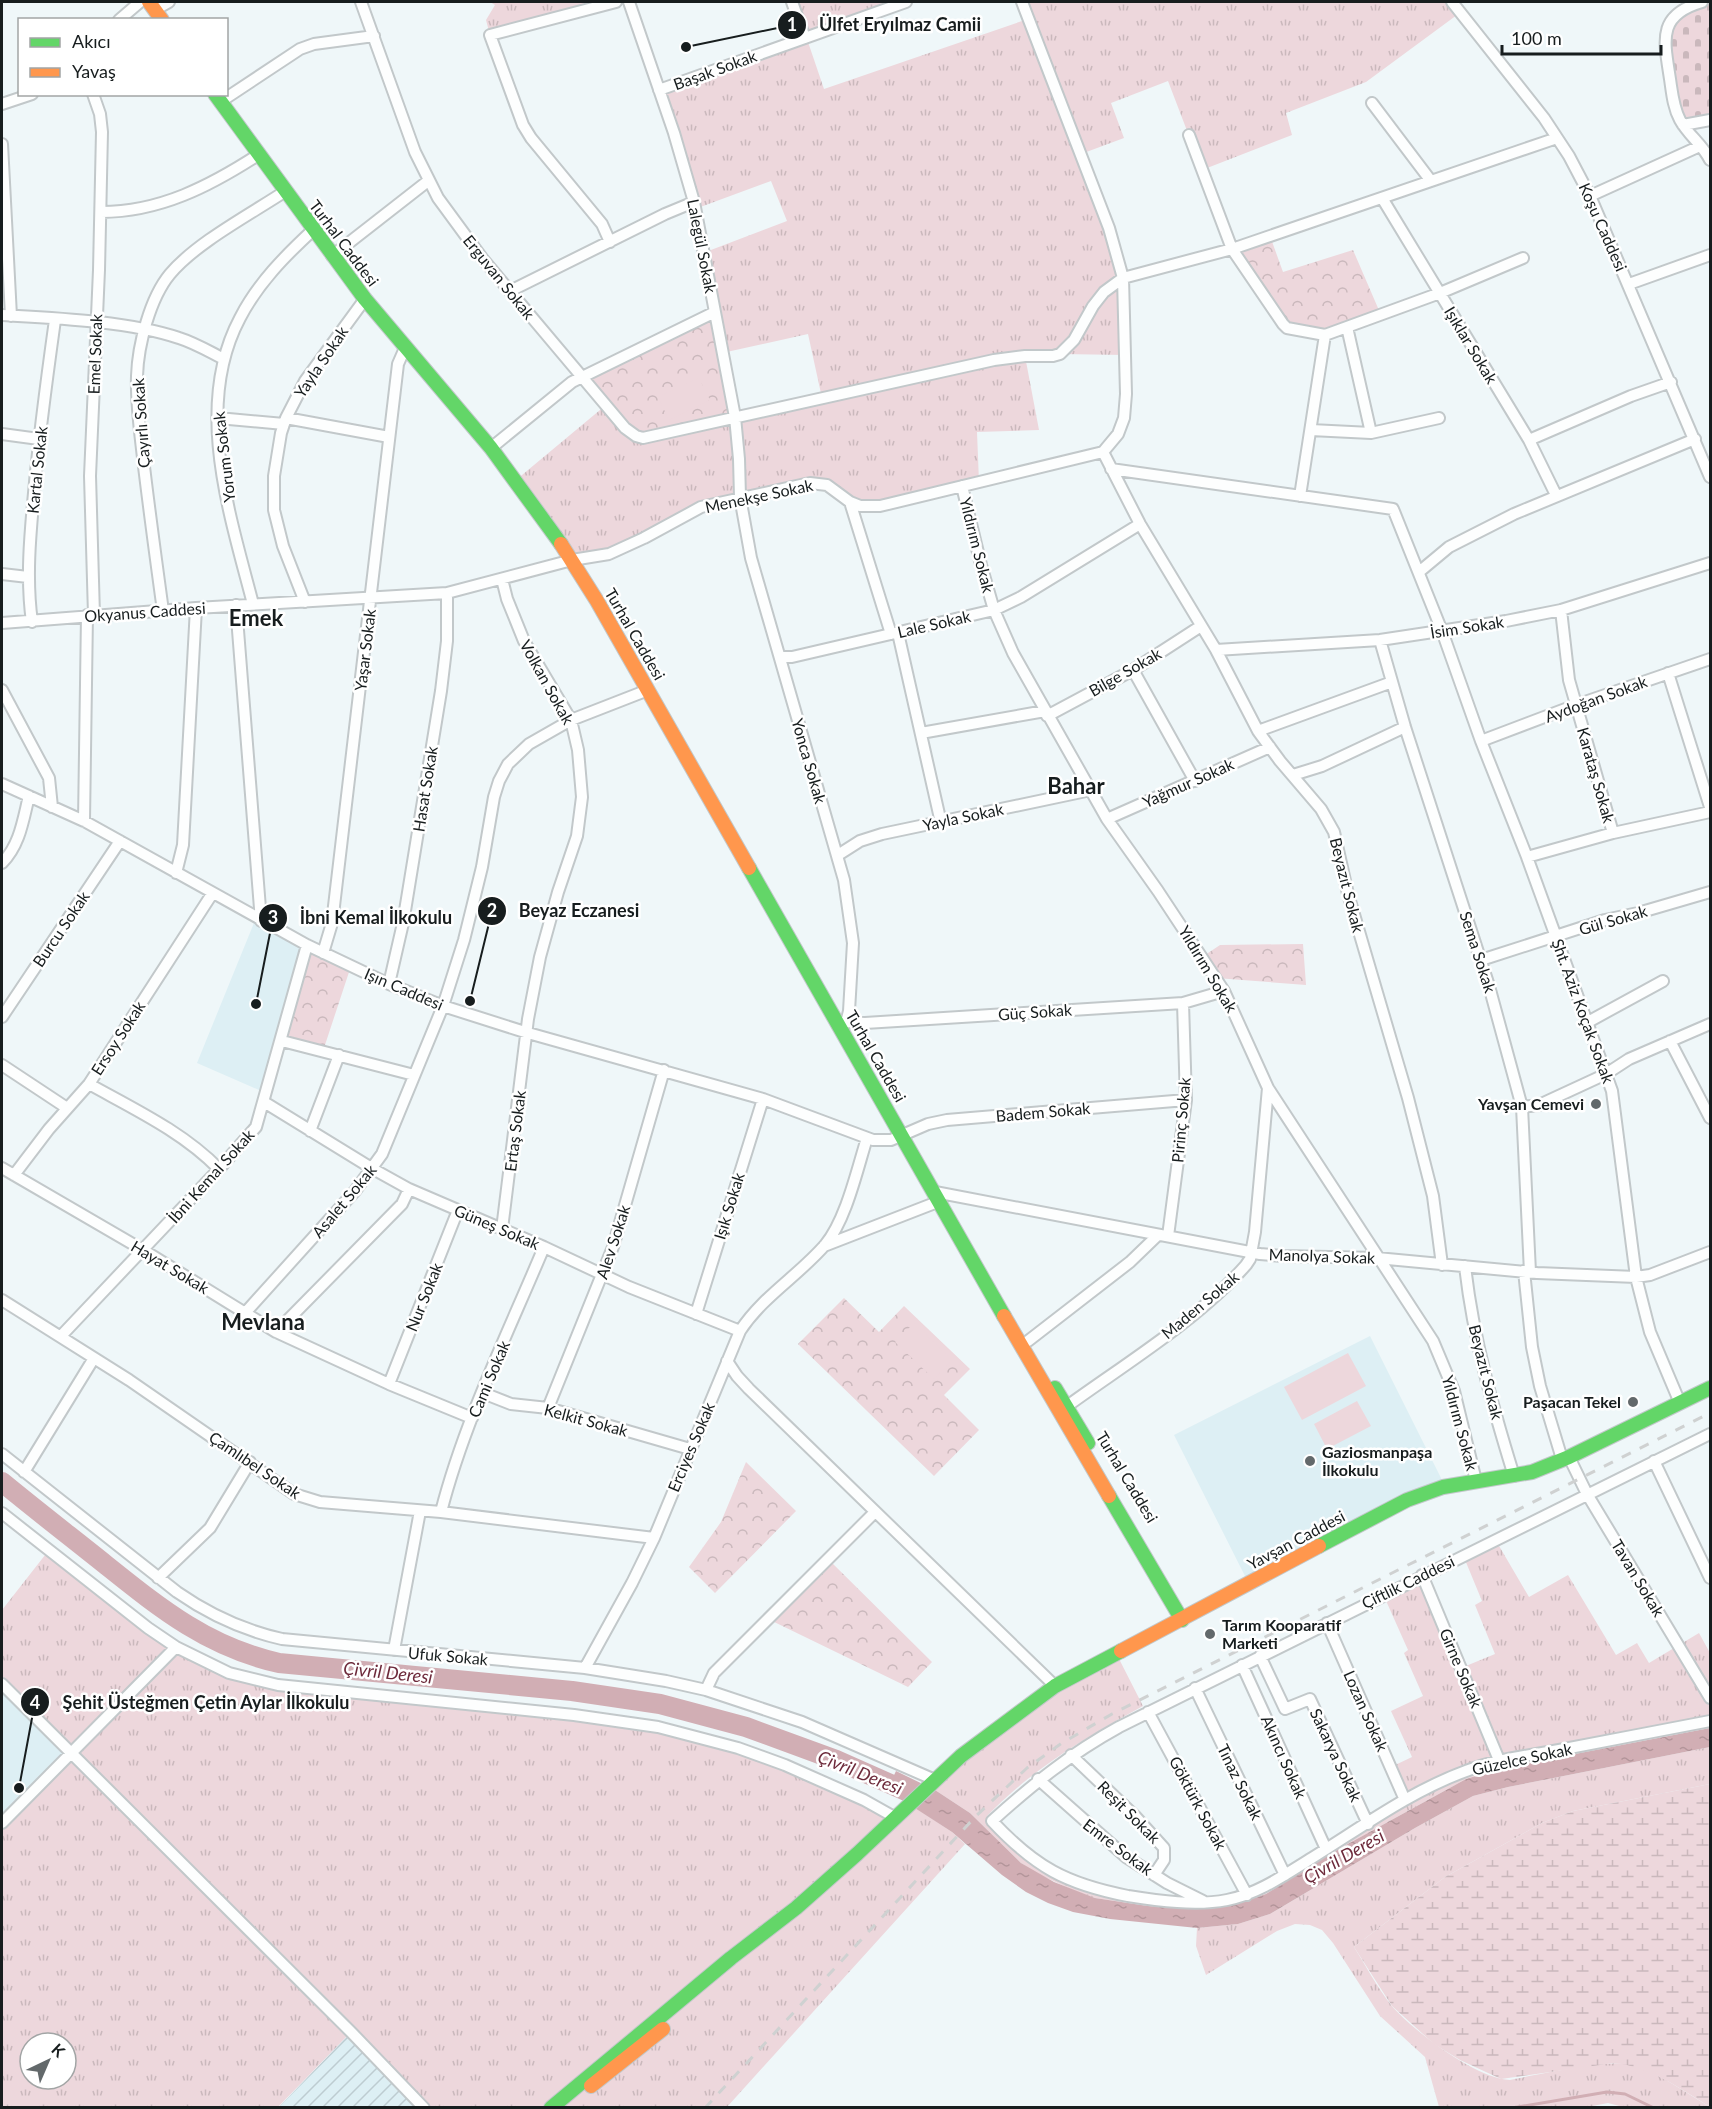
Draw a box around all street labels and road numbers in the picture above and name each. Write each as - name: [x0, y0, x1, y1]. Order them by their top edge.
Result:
- street label: Başak Sokak: [671, 45, 760, 93]
- street label: Koşu Caddesi: [1575, 180, 1631, 274]
- street label: Turhal Caddesi: [306, 196, 383, 290]
- street label: Lalegül Sokak: [684, 197, 721, 295]
- street label: Erguvan Sokak: [460, 231, 540, 323]
- street label: Işıklar Sokak: [1441, 303, 1502, 387]
- street label: Emel Sokak: [84, 313, 105, 395]
- street label: Yayla Sokak: [290, 322, 352, 401]
- street label: Çayırlı Sokak: [128, 377, 153, 469]
- street label: Yorum Sokak: [208, 410, 238, 503]
- street label: Kartal Sokak: [22, 424, 51, 515]
- street label: Menekşe Sokak: [703, 475, 815, 516]
- street label: Yıldırım Sokak: [956, 495, 999, 596]
- street label: Turhal Caddesi: [601, 584, 669, 683]
- street label: Okyanus Caddesi: [84, 598, 206, 625]
- street label: Lale Sokak: [896, 606, 973, 641]
- street label: Yaşar Sokak: [350, 607, 379, 692]
- street label: İsim Sokak: [1429, 611, 1506, 642]
- street label: Volkan Sokak: [516, 636, 579, 728]
- street label: Bilge Sokak: [1085, 643, 1165, 700]
- street label: Aydoğan Sokak: [1542, 671, 1650, 726]
- street label: Yonca Sokak: [788, 716, 831, 807]
- street label: Karataş Sokak: [1574, 725, 1619, 826]
- street label: Hasat Sokak: [408, 744, 441, 833]
- street label: Yağmur Sokak: [1139, 754, 1237, 811]
- street label: Yayla Sokak: [921, 799, 1006, 834]
- street label: Beyazıt Sokak: [1326, 835, 1369, 935]
- street label: Burcu Sokak: [28, 887, 93, 970]
- street label: Gül Sokak: [1576, 900, 1650, 938]
- street label: Sema Sokak: [1456, 909, 1501, 996]
- street label: Yıldırım Sokak: [1175, 922, 1242, 1016]
- street label: Şht. Aziz Koçak Sokak: [1548, 936, 1619, 1087]
- street label: Işın Caddesi: [362, 963, 446, 1014]
- street label: Ersoy Sokak: [87, 996, 149, 1078]
- street label: Güç Sokak: [997, 999, 1073, 1024]
- street label: Turhal Caddesi: [842, 1006, 910, 1105]
- street label: Pirinç Sokak: [1167, 1076, 1194, 1163]
- street label: Ertaş Sokak: [500, 1088, 529, 1173]
- street label: Badem Sokak: [995, 1098, 1092, 1125]
- street label: İbni Kemal Sokak: [164, 1124, 258, 1226]
- street label: Asalet Sokak: [308, 1160, 380, 1241]
- street label: Işık Sokak: [709, 1169, 748, 1242]
- street label: Güneş Sokak: [452, 1200, 543, 1253]
- street label: Alev Sokak: [592, 1202, 634, 1281]
- street label: Hayat Sokak: [128, 1236, 213, 1298]
- street label: Manolya Sokak: [1269, 1244, 1376, 1267]
- street label: Nur Sokak: [401, 1259, 446, 1334]
- street label: Maden Sokak: [1157, 1266, 1243, 1342]
- street label: Beyazıt Sokak: [1465, 1322, 1508, 1422]
- street label: Cami Sokak: [464, 1337, 514, 1420]
- street label: Yıldırım Sokak: [1439, 1373, 1483, 1473]
- street label: Erciyes Sokak: [663, 1398, 718, 1494]
- street label: Kelkit Sokak: [542, 1399, 631, 1440]
- street label: Çamlıbel Sokak: [206, 1427, 306, 1503]
- street label: Turhal Caddesi: [1093, 1428, 1162, 1526]
- street label: Yavşan Caddesi: [1244, 1506, 1348, 1573]
- street label: Tavan Sokak: [1608, 1536, 1669, 1620]
- street label: Çiftlik Caddesi: [1358, 1551, 1457, 1612]
- street label: Girne Sokak: [1436, 1625, 1487, 1711]
- street label: Ufuk Sokak: [407, 1643, 490, 1669]
- street label: Lozan Sokak: [1340, 1667, 1393, 1755]
- street label: Sakarya Sokak: [1307, 1705, 1367, 1805]
- street label: Akıncı Sokak: [1258, 1712, 1312, 1802]
- street label: Güzelce Sokak: [1470, 1738, 1574, 1778]
- street label: Tınaz Sokak: [1214, 1741, 1267, 1824]
- street label: Göktürk Sokak: [1166, 1753, 1232, 1854]
- street label: Reşit Sokak: [1094, 1776, 1165, 1847]
- street label: Emre Sokak: [1080, 1814, 1158, 1879]

